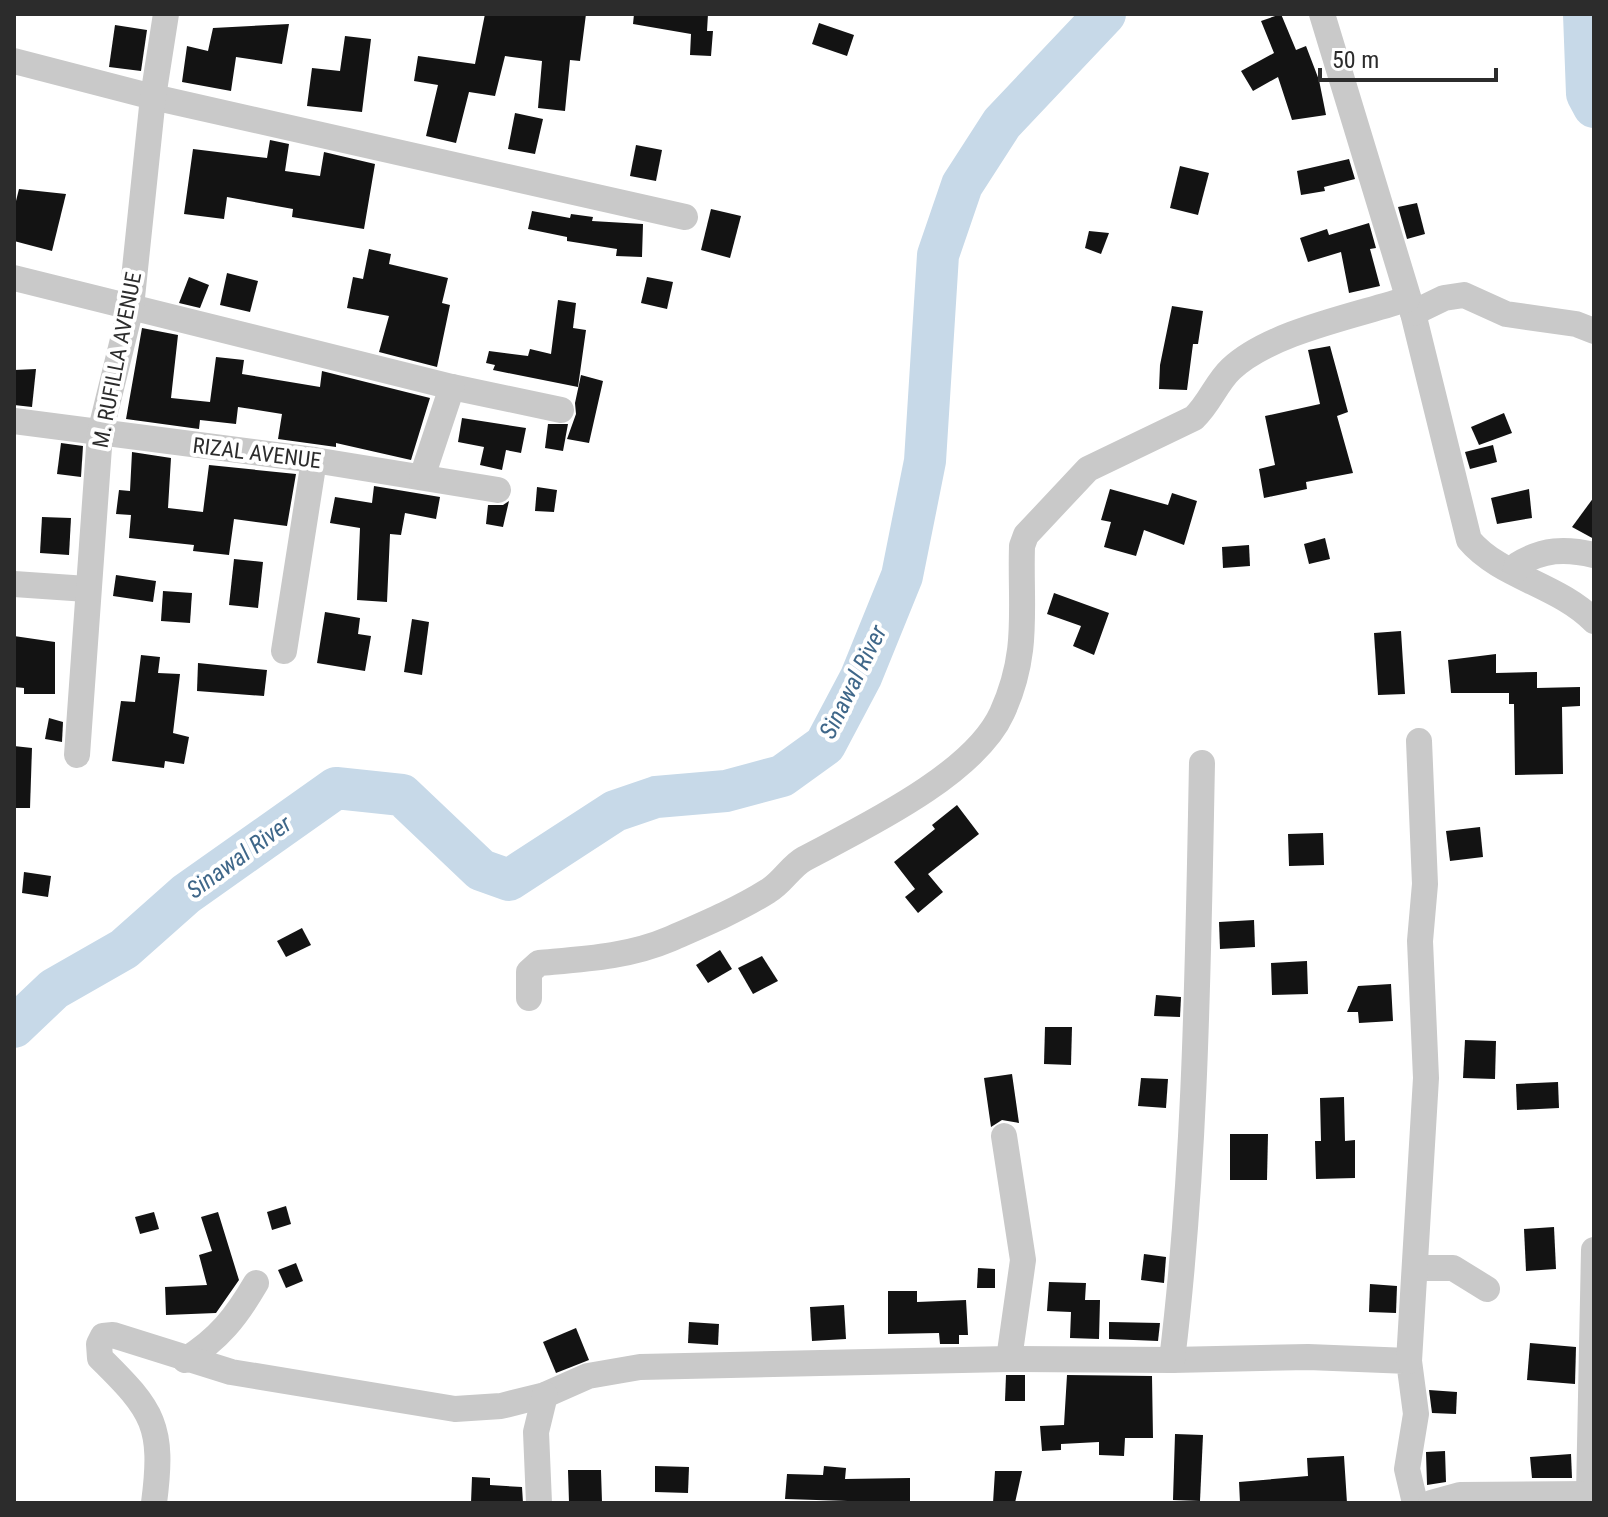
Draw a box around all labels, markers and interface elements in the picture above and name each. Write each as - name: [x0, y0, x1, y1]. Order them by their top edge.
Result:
- scale bar: [1320, 32, 1496, 82]
- text: 50 m: [1332, 46, 1379, 74]
- street label: M. RUFILLA AVENUE: [88, 270, 146, 450]
- street label: RIZAL AVENUE: [191, 433, 323, 473]
- water label: Sinawal River: [814, 620, 893, 743]
- water label: Sinawal River: [181, 809, 297, 904]

